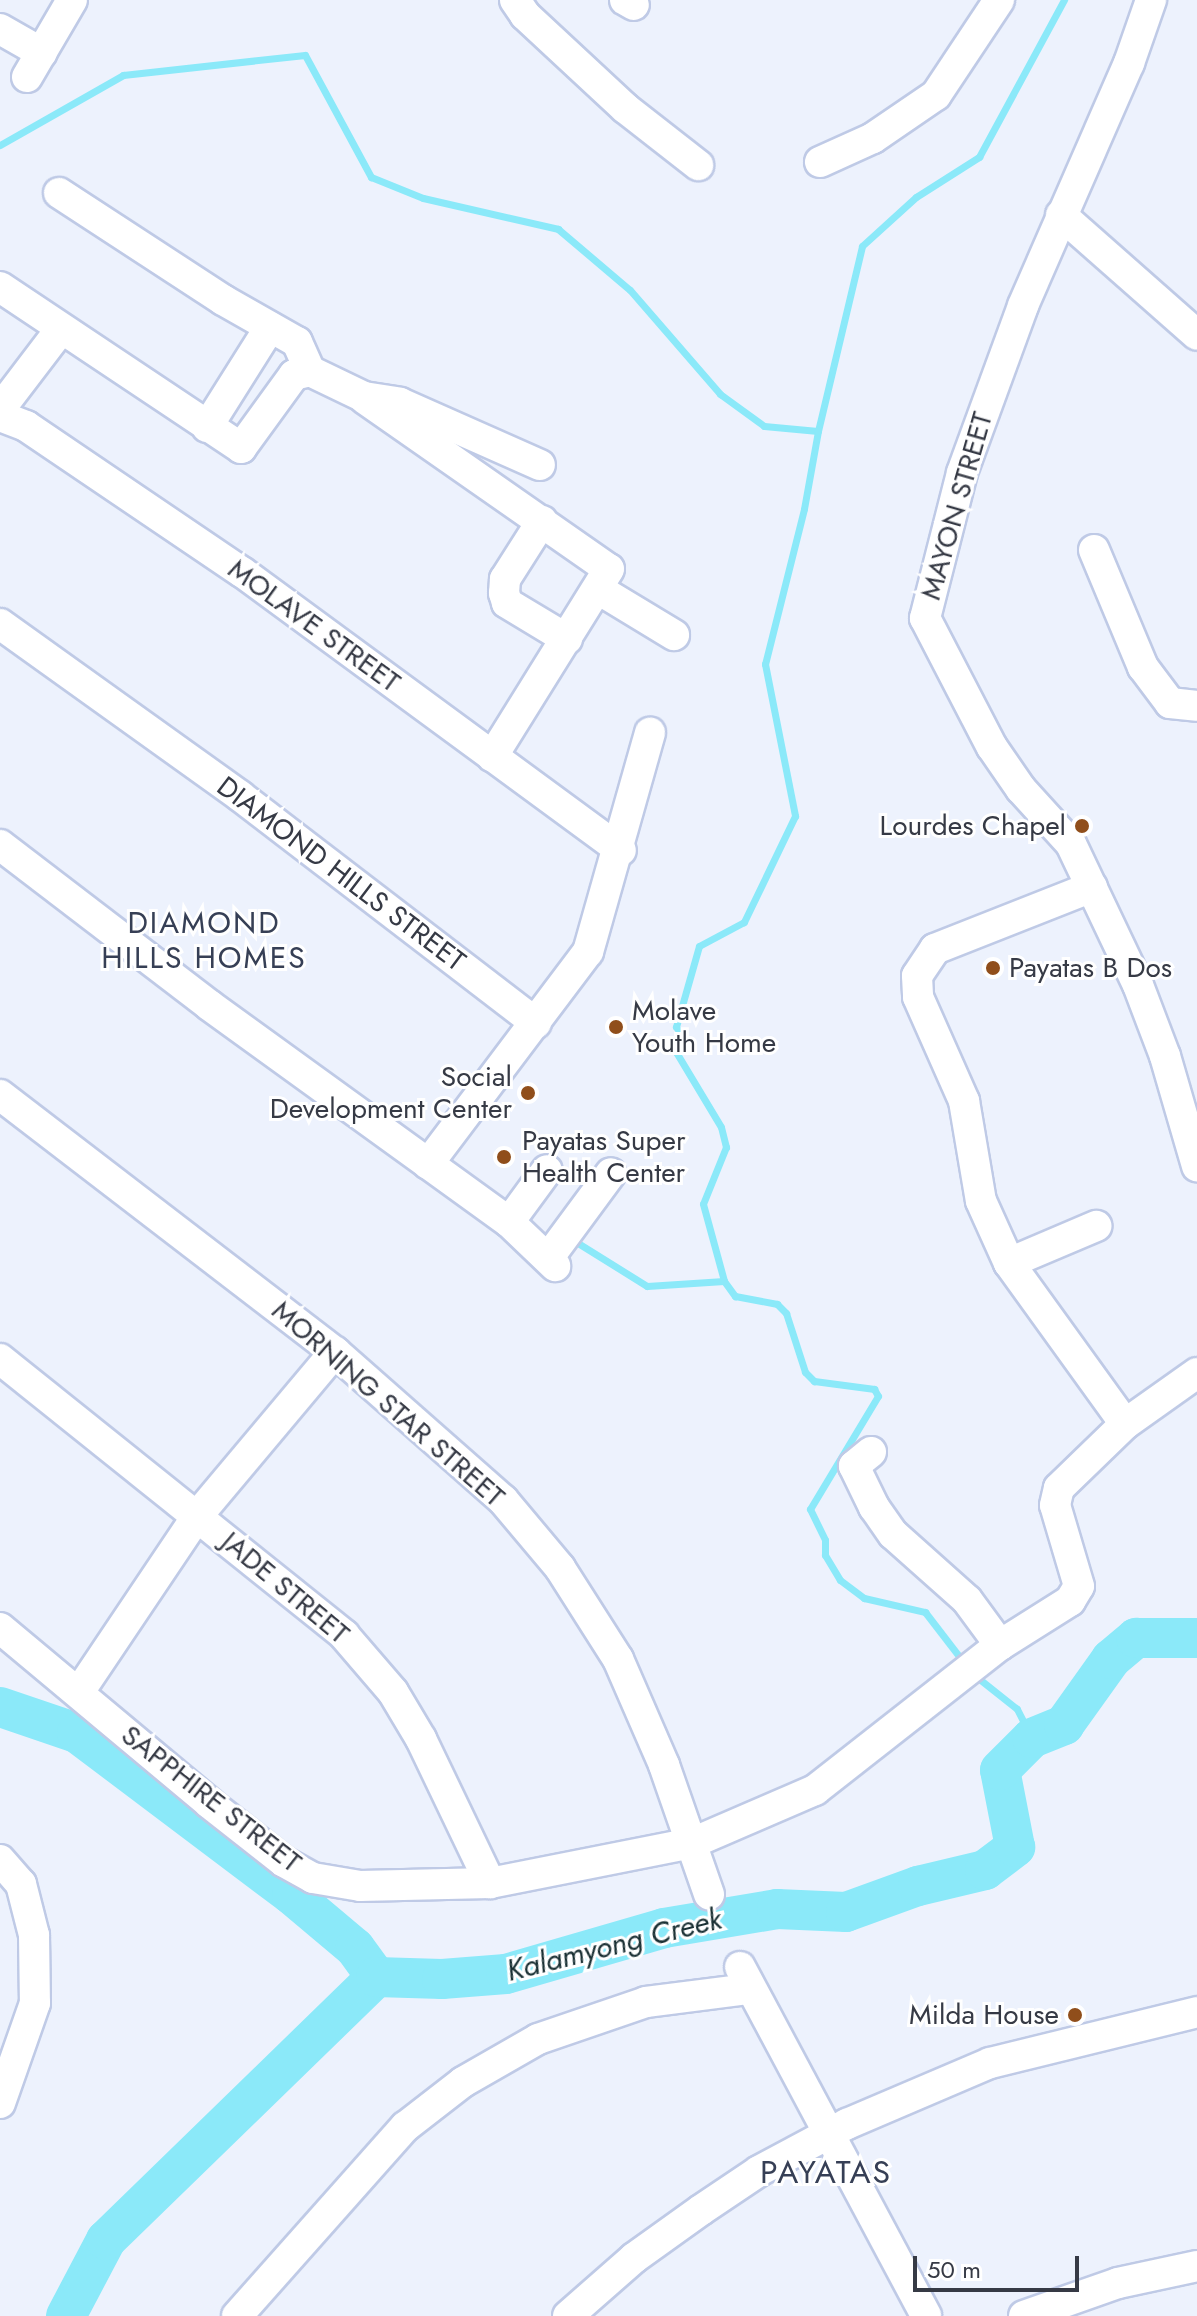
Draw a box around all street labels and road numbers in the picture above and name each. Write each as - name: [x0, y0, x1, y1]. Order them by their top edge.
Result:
- street label: MAYON STREET: [914, 408, 1000, 604]
- street label: MOLAVE STREET: [222, 552, 406, 700]
- street label: DIAMOND HILLS STREET: [210, 770, 472, 978]
- street label: MORNING STAR STREET: [265, 1294, 511, 1514]
- street label: JADE STREET: [214, 1525, 356, 1651]
- street label: SAPPHIRE STREET: [114, 1718, 308, 1880]

